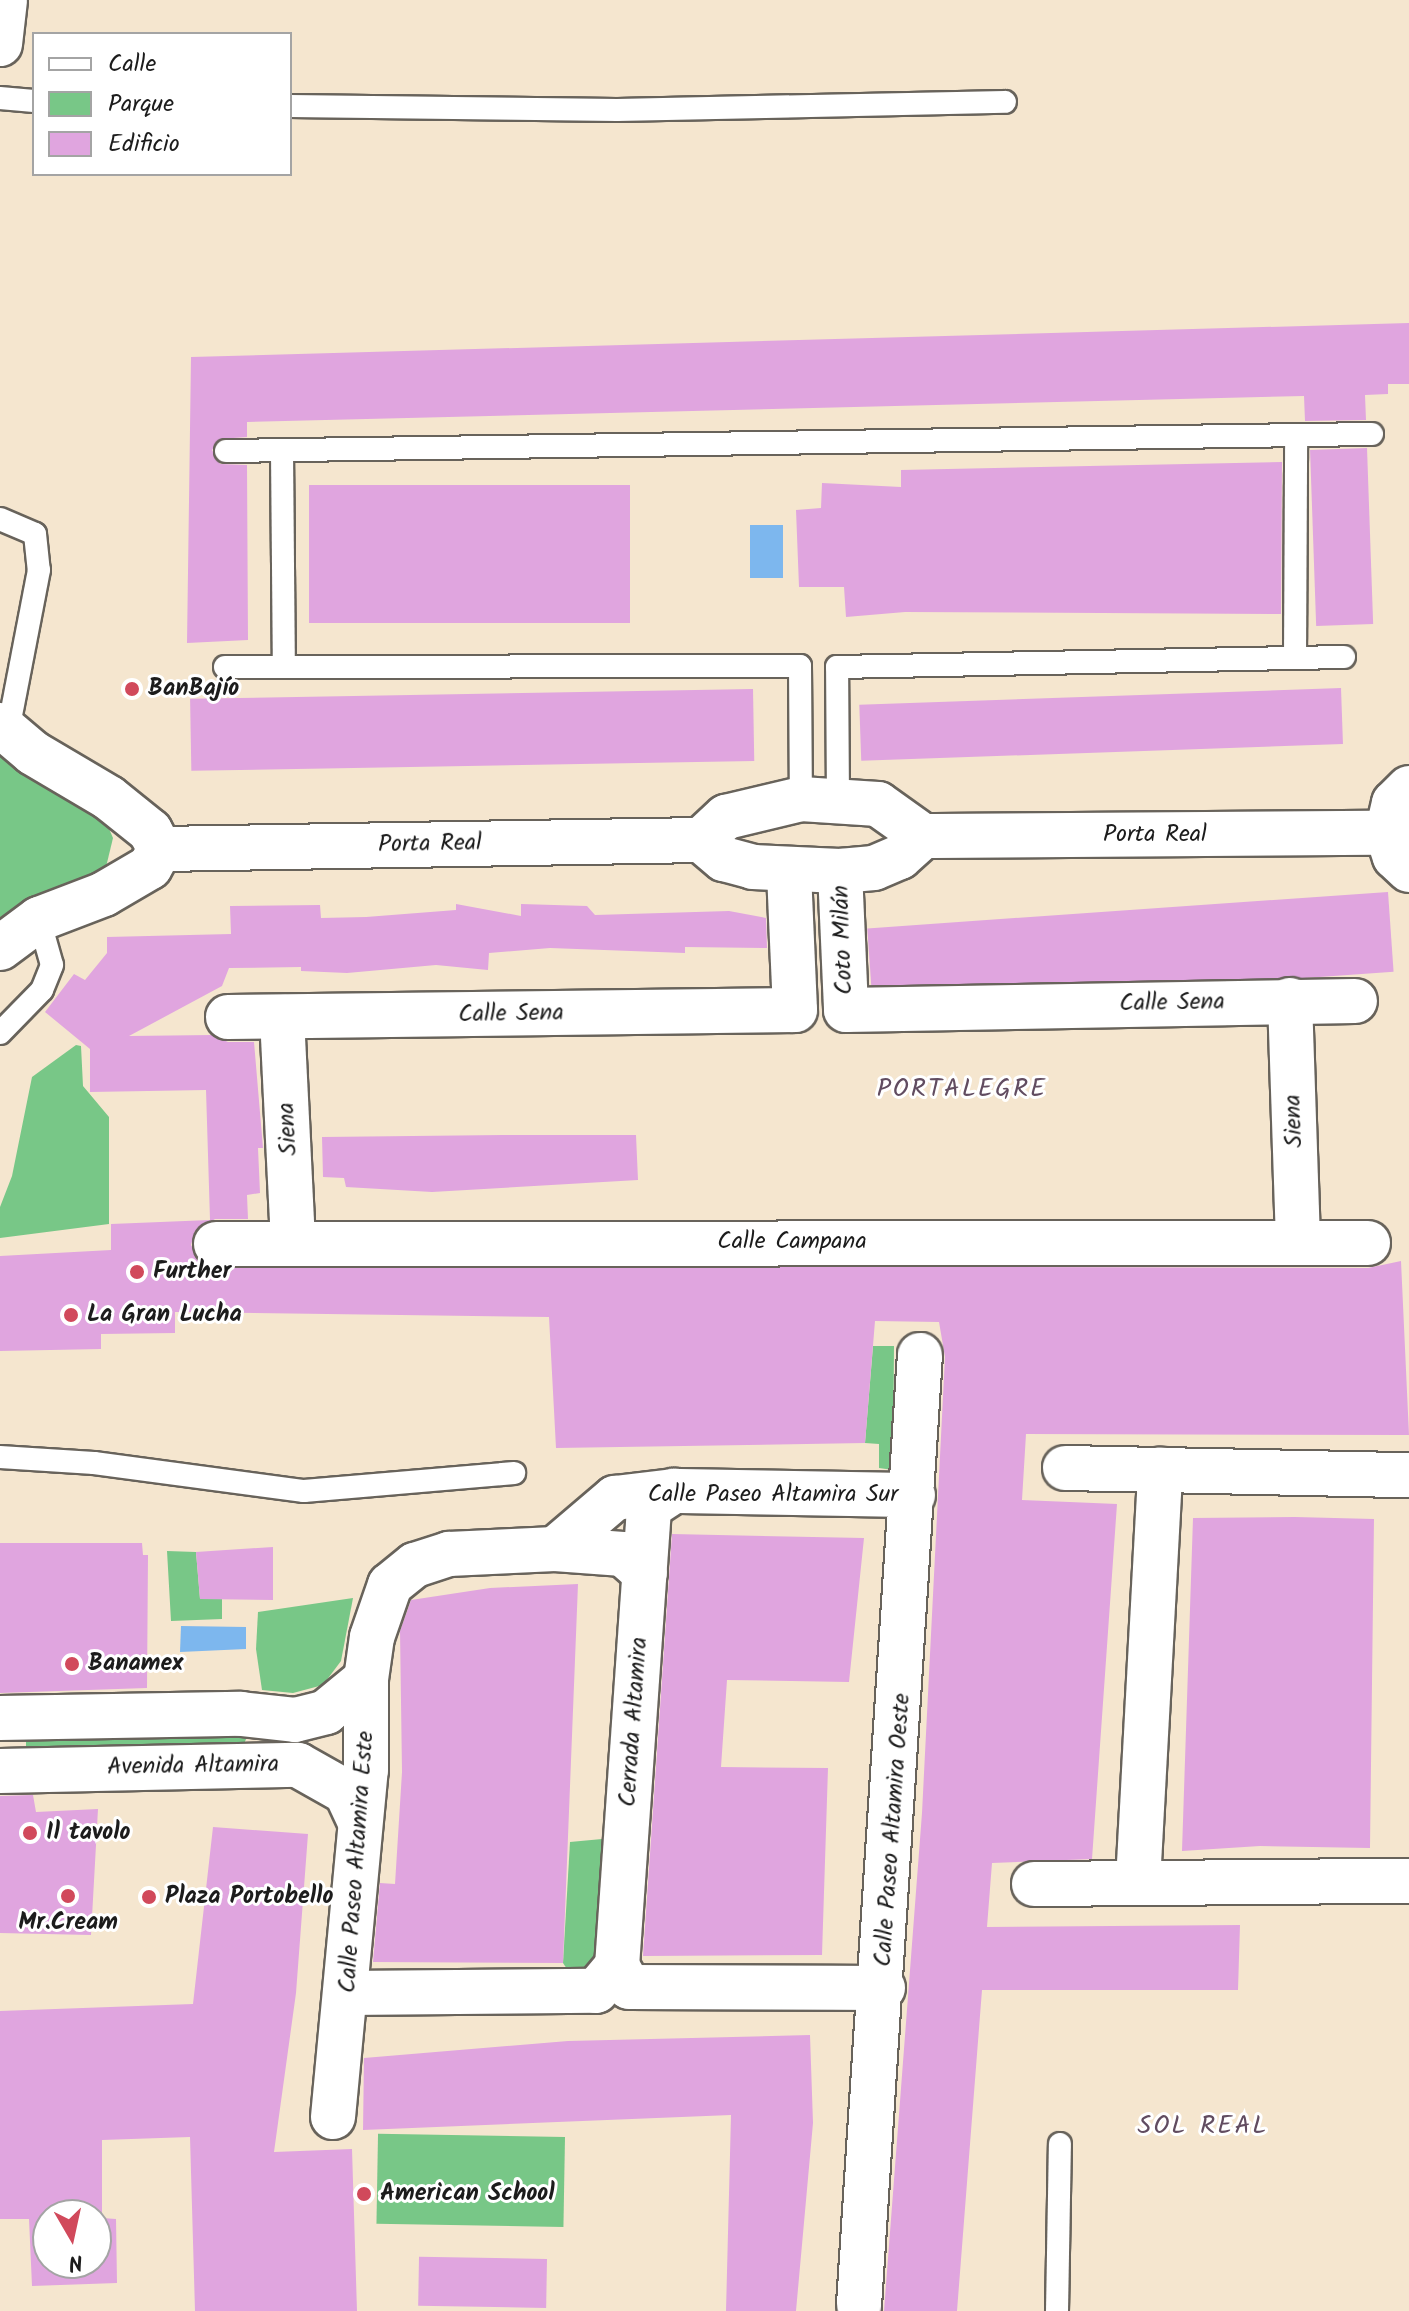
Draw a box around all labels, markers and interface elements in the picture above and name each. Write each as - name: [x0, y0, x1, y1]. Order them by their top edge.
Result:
- legend: [32, 32, 292, 176]
- text: Calle: [108, 45, 156, 84]
- text: Parque: [108, 85, 174, 124]
- text: Edificio: [108, 125, 180, 164]
- place label: BanBajío: [148, 675, 239, 703]
- marker: BanBajío: [123, 680, 141, 698]
- street label: Porta Real: [1103, 821, 1207, 849]
- street label: Porta Real: [378, 829, 482, 859]
- street label: Coto Milán: [827, 885, 859, 995]
- street label: Calle Sena: [1119, 988, 1225, 1018]
- street label: Calle Sena: [458, 999, 564, 1029]
- district label: PORTALEGRE: [877, 1074, 1047, 1106]
- street label: Siena: [1279, 1094, 1309, 1148]
- street label: Siena: [272, 1102, 304, 1156]
- street label: Calle Campana: [717, 1228, 867, 1256]
- place label: Further: [153, 1258, 231, 1286]
- marker: Further: [128, 1263, 146, 1281]
- place label: La Gran Lucha: [87, 1301, 242, 1329]
- marker: La Gran Lucha: [62, 1306, 80, 1324]
- street label: Calle Paseo Altamira Sur: [648, 1481, 898, 1509]
- street label: Cerrada Altamira: [614, 1636, 654, 1808]
- place label: Banamex: [88, 1650, 183, 1678]
- marker: Banamex: [63, 1655, 81, 1673]
- street label: Calle Paseo Altamira Oeste: [869, 1692, 917, 1968]
- street label: Calle Paseo Altamira Este: [333, 1730, 381, 1994]
- street label: Avenida Altamira: [107, 1750, 279, 1782]
- place label: Il tavolo: [46, 1819, 131, 1847]
- marker: Il tavolo: [21, 1824, 39, 1842]
- place label: Plaza Portobello: [165, 1883, 333, 1911]
- marker: Mr.Cream: [59, 1887, 77, 1905]
- marker: Plaza Portobello: [140, 1888, 158, 1906]
- place label: Mr.Cream: [18, 1909, 118, 1937]
- district label: SOL REAL: [1138, 2111, 1268, 2143]
- place label: American School: [380, 2180, 555, 2208]
- marker: American School: [355, 2185, 373, 2203]
- north arrow: [32, 2199, 112, 2279]
- text: N: [66, 2243, 85, 2280]

